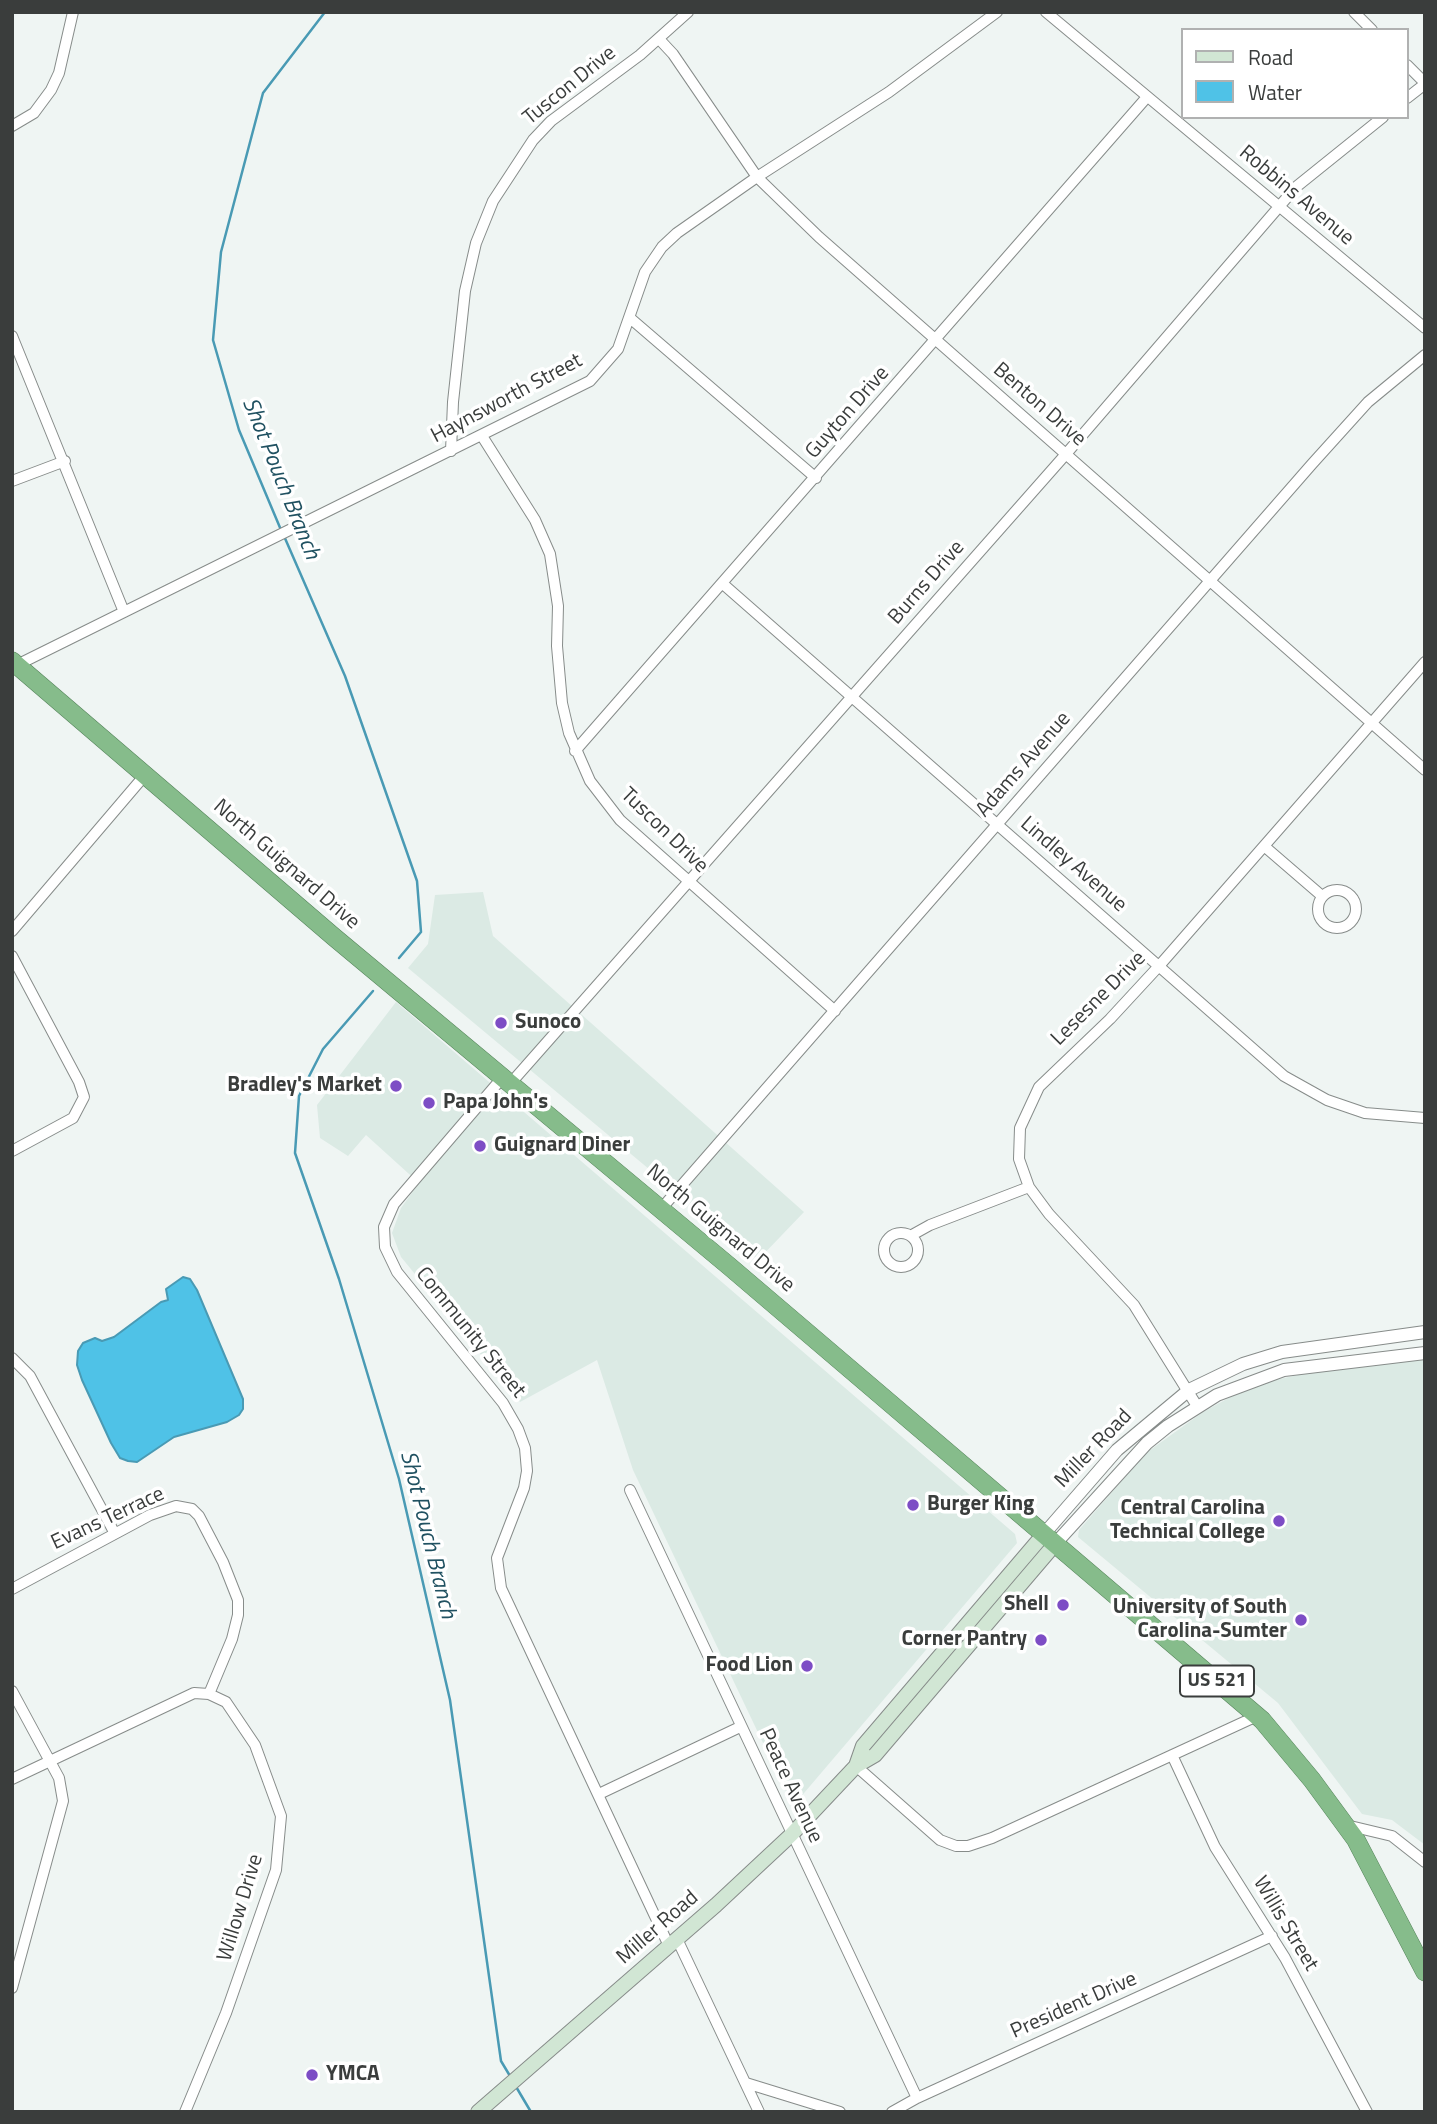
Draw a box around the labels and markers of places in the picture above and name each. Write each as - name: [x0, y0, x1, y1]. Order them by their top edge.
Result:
- place label: Sunoco: [515, 1010, 581, 1036]
- marker: Sunoco: [493, 1015, 509, 1031]
- place label: Bradley's Market: [227, 1073, 382, 1099]
- marker: Bradley's Market: [388, 1078, 404, 1094]
- place label: Papa John's: [443, 1090, 548, 1116]
- marker: Papa John's: [421, 1095, 437, 1111]
- place label: Guignard Diner: [494, 1133, 630, 1159]
- marker: Guignard Diner: [472, 1138, 488, 1154]
- place label: Burger King: [927, 1492, 1034, 1518]
- place label: Central Carolina Technical College: [1110, 1496, 1265, 1546]
- marker: Burger King: [905, 1497, 921, 1513]
- marker: Central Carolina Technical College: [1271, 1513, 1287, 1529]
- place label: Shell: [1004, 1592, 1049, 1618]
- place label: University of South Carolina-Sumter: [1113, 1595, 1287, 1645]
- marker: Shell: [1055, 1597, 1071, 1613]
- marker: University of South Carolina-Sumter: [1293, 1612, 1309, 1628]
- place label: Corner Pantry: [901, 1627, 1027, 1653]
- marker: Corner Pantry: [1033, 1632, 1049, 1648]
- place label: Food Lion: [706, 1653, 793, 1679]
- marker: Food Lion: [799, 1658, 815, 1674]
- place label: YMCA: [326, 2062, 380, 2088]
- marker: YMCA: [304, 2067, 320, 2083]

